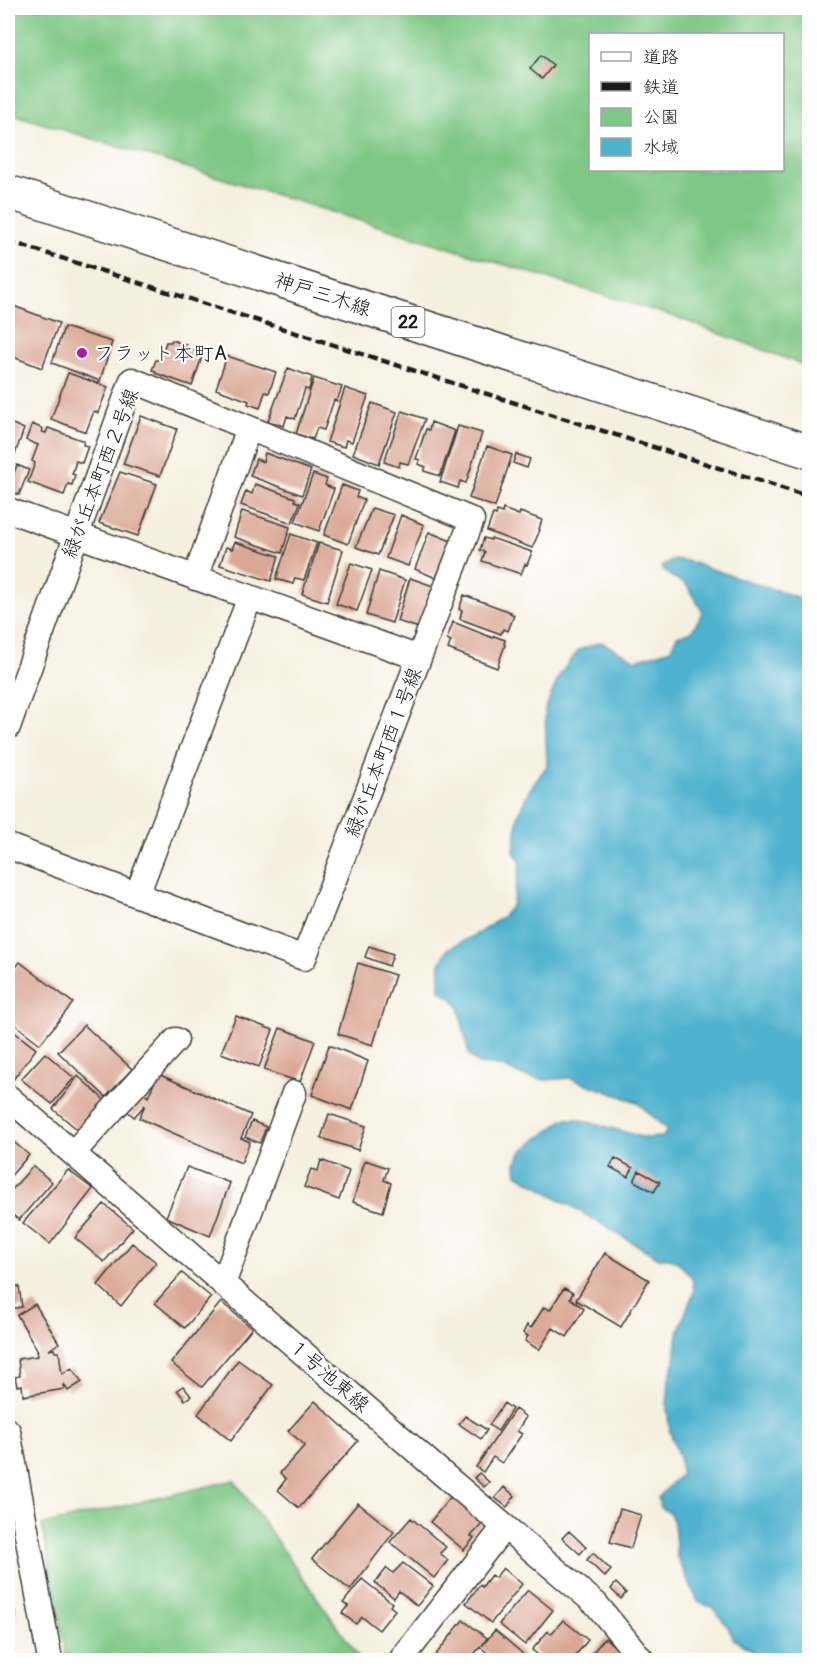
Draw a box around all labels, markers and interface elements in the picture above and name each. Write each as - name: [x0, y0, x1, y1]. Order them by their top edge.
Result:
- legend: [589, 33, 784, 171]
- text: 道路: [643, 46, 679, 69]
- text: 鉄道: [643, 76, 679, 99]
- text: 公園: [643, 106, 679, 129]
- text: 水域: [643, 136, 679, 159]
- street label: 神戸三木線: [271, 267, 374, 322]
- road number: 22: [392, 307, 424, 337]
- place label: フラット本町A: [94, 341, 227, 366]
- marker: フラット本町A: [75, 346, 89, 360]
- street label: 緑が丘本町西２号線: [57, 385, 144, 562]
- street label: 緑が丘本町西１号線: [340, 664, 427, 841]
- street label: １号池東線: [283, 1333, 375, 1418]

